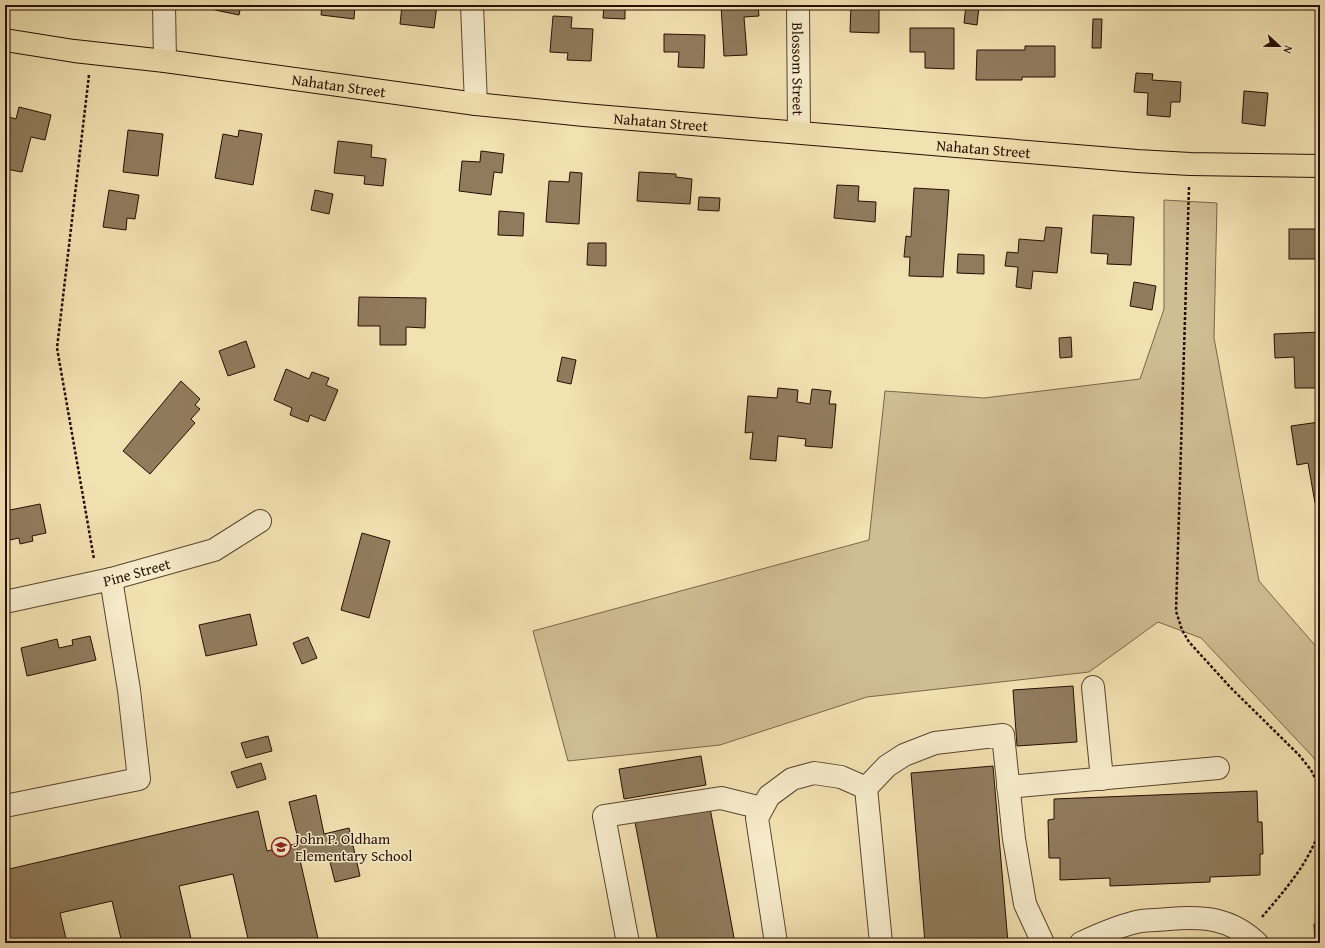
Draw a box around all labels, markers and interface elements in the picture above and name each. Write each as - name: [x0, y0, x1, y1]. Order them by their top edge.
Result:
- street label: Blossom Street: [788, 22, 809, 117]
- north arrow: [1259, 26, 1299, 66]
- text: N: [1279, 43, 1297, 57]
- street label: Nahatan Street: [291, 68, 388, 102]
- street label: Nahatan Street: [613, 107, 709, 136]
- street label: Nahatan Street: [936, 134, 1032, 163]
- street label: Pine Street: [101, 552, 173, 591]
- place label: John P. Oldham Elementary School: [293, 828, 413, 866]
- school or university icon: John P. Oldham Elementary School: [270, 836, 292, 858]

